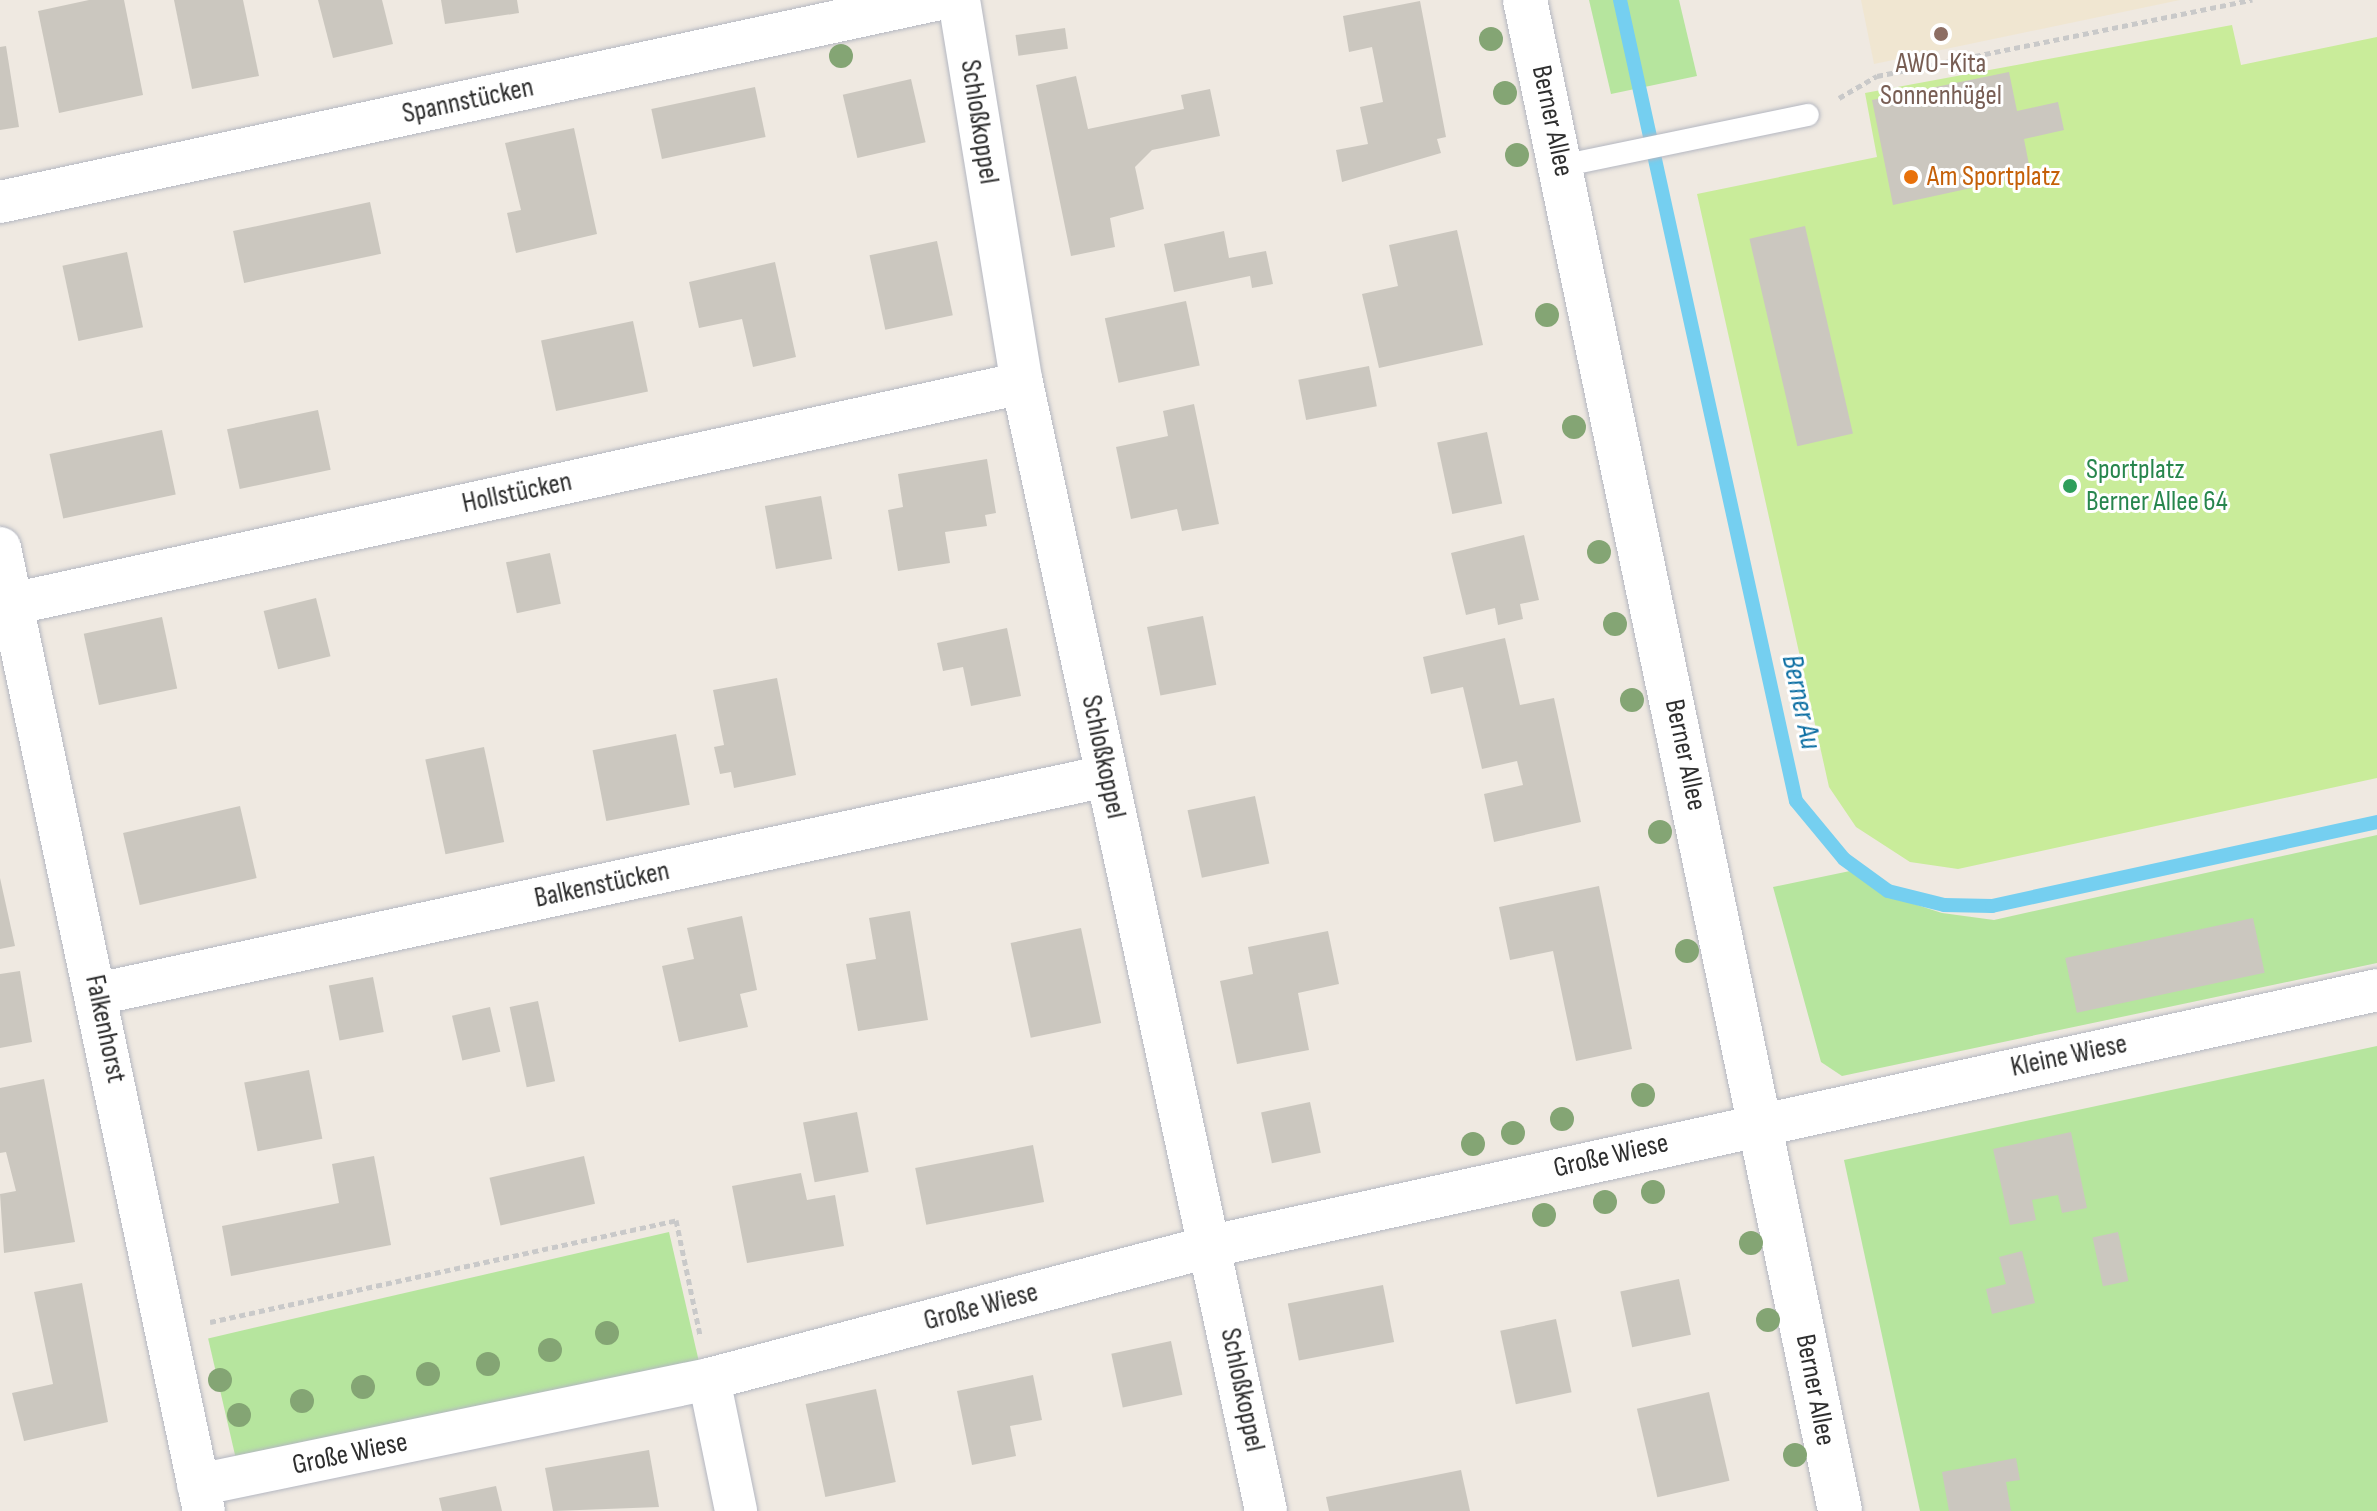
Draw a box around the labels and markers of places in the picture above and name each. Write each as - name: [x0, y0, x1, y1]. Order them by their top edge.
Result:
- marker: AWO-Kita Sonnenhügel: [1932, 25, 1950, 43]
- place label: AWO-Kita Sonnenhügel: [1880, 47, 2002, 113]
- place label: Am Sportplatz: [1927, 160, 2060, 194]
- marker: Am Sportplatz: [1902, 168, 1920, 186]
- place label: Sportplatz Berner Allee 64: [2086, 453, 2228, 519]
- marker: Sportplatz Berner Allee 64: [2061, 477, 2079, 495]

